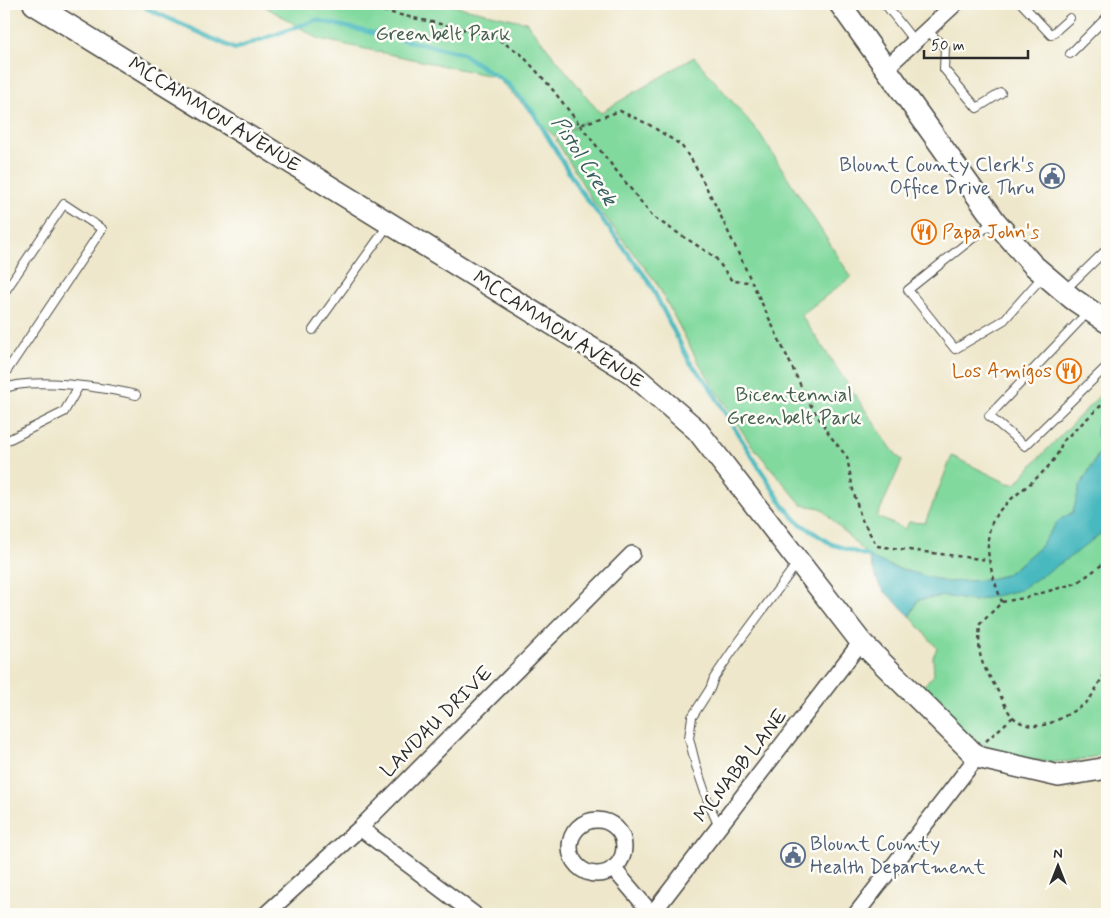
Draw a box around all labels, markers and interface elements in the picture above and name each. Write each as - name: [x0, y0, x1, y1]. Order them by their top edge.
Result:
- park label: Greenbelt Park: [375, 21, 511, 48]
- scale bar: [924, 28, 1027, 60]
- text: 50 m: [931, 36, 965, 56]
- street label: MCCAMMON AVENUE: [123, 51, 305, 179]
- water label: Pistol Creek: [545, 111, 624, 212]
- place label: Blount County Clerk's Office Drive Thru: [839, 152, 1034, 202]
- public building icon: Blount County Clerk's Office Drive Thru: [1039, 163, 1065, 189]
- restaurant icon: Papa John's: [911, 219, 937, 245]
- place label: Papa John's: [942, 219, 1039, 246]
- street label: MCCAMMON AVENUE: [467, 265, 649, 395]
- place label: Los Amigos: [952, 358, 1052, 385]
- restaurant icon: Los Amigos: [1056, 358, 1082, 384]
- park label: Bicentennial Greenbelt Park: [726, 382, 862, 432]
- street label: LANDAU DRIVE: [375, 660, 499, 784]
- street label: MCNABB LANE: [688, 704, 794, 828]
- place label: Blount County Health Department: [810, 831, 986, 881]
- north arrow: [1034, 840, 1084, 890]
- public building icon: Blount County Health Department: [780, 842, 806, 868]
- text: N: [1053, 845, 1063, 863]

